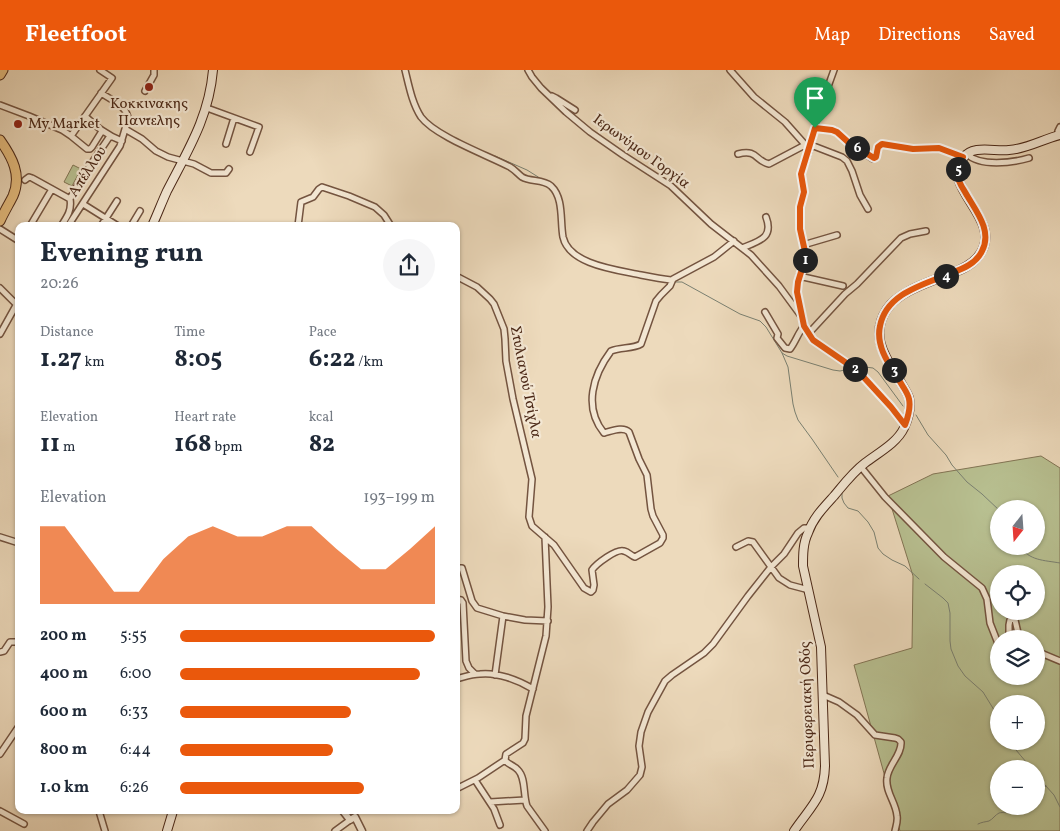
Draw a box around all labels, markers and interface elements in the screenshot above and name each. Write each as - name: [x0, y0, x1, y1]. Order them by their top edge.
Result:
- text: Fleetfoot: [25, 18, 127, 52]
- text: Map: [814, 23, 850, 48]
- text: Directions: [878, 23, 961, 48]
- text: Saved: [989, 23, 1035, 48]
- pin: [794, 77, 836, 128]
- marker: Κοκκινακης Παντελης: [143, 81, 155, 93]
- icon: arrive: [801, 84, 829, 112]
- place label: Κοκκινακης Παντελης: [110, 94, 188, 132]
- street label: Ιερωνύμου Γοργία: [588, 110, 694, 194]
- place label: My Market: [28, 114, 100, 135]
- marker: My Market: [12, 118, 24, 130]
- pin: 6: [844, 136, 870, 160]
- text: 6: [854, 139, 861, 158]
- street label: Απέλλου: [64, 142, 112, 202]
- pin: 5: [946, 156, 970, 182]
- text: 5: [955, 160, 962, 179]
- text: Evening run: [40, 234, 204, 273]
- button: share: [383, 239, 435, 291]
- pin: 1: [792, 248, 818, 272]
- text: 1: [803, 251, 808, 270]
- pin: 4: [934, 264, 958, 288]
- text: 4: [942, 267, 951, 286]
- text: 20:26: [40, 273, 79, 295]
- text: Distance: [40, 323, 94, 342]
- text: Time: [174, 323, 205, 342]
- text: Pace: [309, 323, 337, 342]
- street label: Στυλιανού Τσίχλα: [504, 324, 546, 440]
- text: 1.27: [40, 342, 82, 377]
- text: 8:05: [174, 342, 222, 377]
- text: 6:22: [309, 342, 355, 377]
- text: km: [82, 353, 105, 372]
- text: /km: [355, 353, 383, 372]
- pin: 2: [842, 356, 868, 382]
- pin: 3: [882, 358, 906, 382]
- text: 2: [852, 360, 859, 379]
- text: 3: [891, 361, 898, 380]
- text: Elevation: [40, 408, 98, 427]
- text: Heart rate: [174, 408, 236, 427]
- text: kcal: [309, 408, 334, 427]
- text: 11: [40, 427, 60, 462]
- text: 168: [174, 427, 212, 462]
- text: 82: [309, 427, 335, 462]
- text: m: [60, 438, 75, 457]
- text: bpm: [212, 438, 243, 457]
- text: Elevation: [40, 487, 107, 509]
- text: 193–199 m: [363, 487, 435, 509]
- north arrow: [990, 500, 1045, 555]
- map controls: [990, 500, 1045, 815]
- button: locate: [990, 565, 1045, 620]
- text: 200 m: [40, 625, 87, 647]
- text: 5:55: [120, 625, 147, 647]
- button: layers: [990, 630, 1045, 685]
- street label: Περιφερειακή Οδός: [795, 641, 821, 769]
- text: 400 m: [40, 663, 88, 685]
- text: 6:00: [120, 663, 151, 685]
- button: +: [990, 695, 1045, 750]
- text: 600 m: [40, 701, 87, 723]
- text: 6:33: [120, 701, 148, 723]
- text: 800 m: [40, 739, 87, 761]
- text: 6:44: [120, 739, 151, 761]
- button: −: [990, 760, 1045, 815]
- text: 1.0 km: [40, 777, 89, 799]
- text: 6:26: [120, 777, 149, 799]

